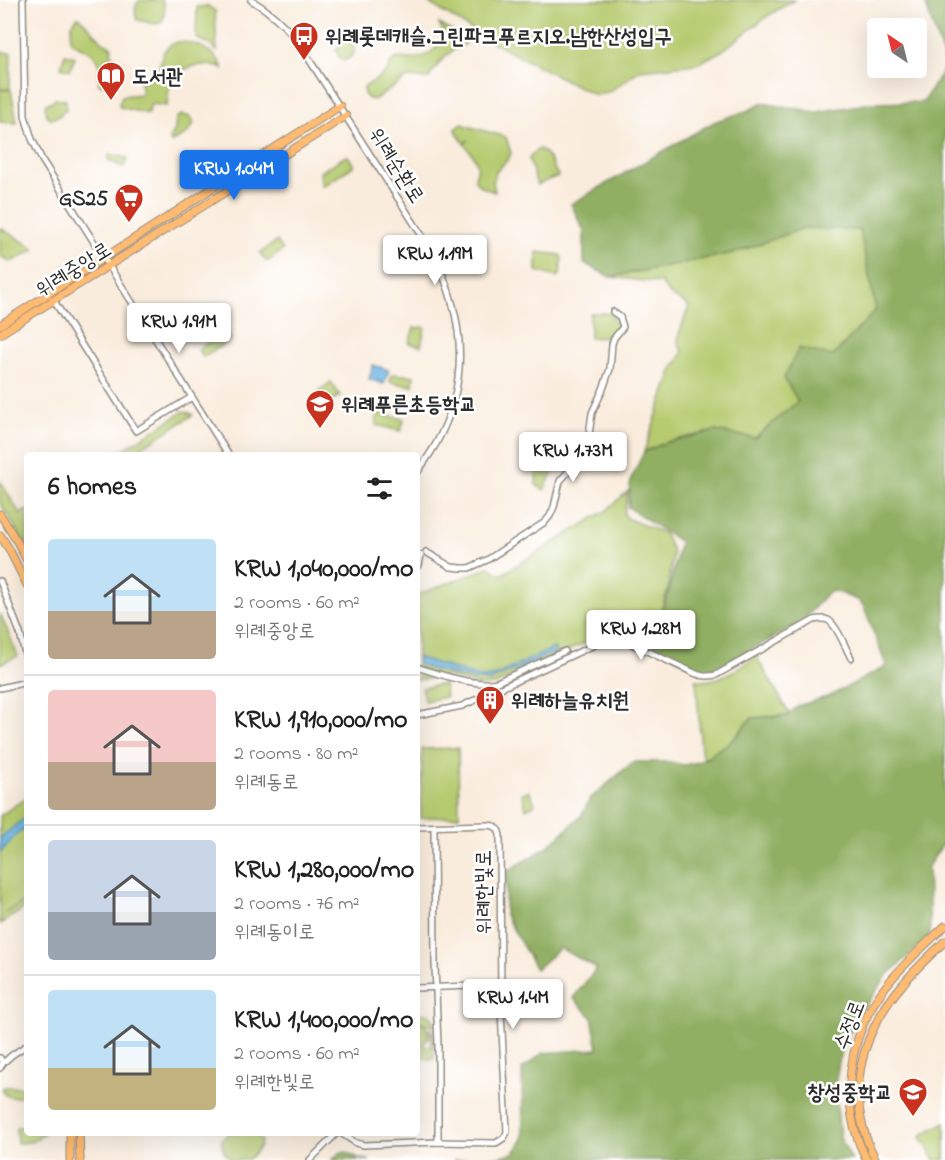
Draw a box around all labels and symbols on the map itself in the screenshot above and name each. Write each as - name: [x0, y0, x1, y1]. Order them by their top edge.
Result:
- north arrow: [867, 18, 927, 78]
- bus stop icon: 위례롯데캐슬.그린파크푸르지오.남한산성입구: [288, 20, 320, 62]
- place label: 위례롯데캐슬.그린파크푸르지오.남한산성입구: [325, 23, 672, 53]
- library icon: 도서관: [95, 60, 127, 102]
- place label: 도서관: [132, 63, 183, 93]
- street label: 위례순환로: [360, 122, 430, 210]
- pin: KRW 1.04M: [165, 150, 303, 201]
- supermarket icon: GS25: [113, 182, 145, 224]
- place label: GS25: [59, 185, 108, 215]
- pin: KRW 1.19M: [366, 235, 504, 286]
- street label: 위례중앙로: [30, 236, 118, 306]
- pin: KRW 1.91M: [110, 303, 248, 354]
- school or university icon: 위례푸른초등학교: [304, 388, 336, 430]
- place label: 위례푸른초등학교: [341, 391, 476, 421]
- pin: KRW 1.73M: [504, 432, 642, 483]
- pin: KRW 1.28M: [572, 610, 710, 661]
- building icon: 위례하늘유치원: [474, 684, 506, 726]
- place label: 위례하늘유치원: [511, 687, 629, 717]
- street label: 위례한빛로: [470, 850, 500, 934]
- pin: KRW 1.4M: [451, 979, 575, 1030]
- street label: 수정로: [828, 997, 874, 1055]
- school or university icon: 창성중학교: [897, 1076, 929, 1118]
- place label: 창성중학교: [808, 1079, 892, 1109]

